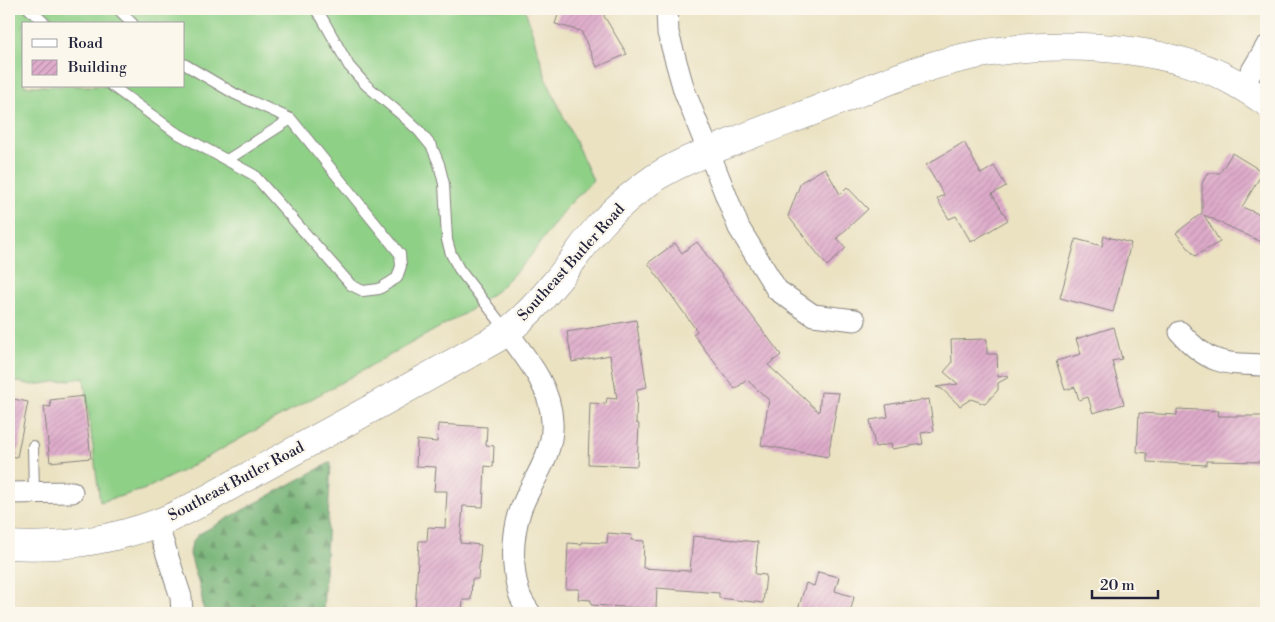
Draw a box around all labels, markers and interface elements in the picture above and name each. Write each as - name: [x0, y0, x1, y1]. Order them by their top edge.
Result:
- legend: [22, 22, 185, 88]
- text: Road: [68, 34, 103, 53]
- text: Building: [67, 58, 127, 77]
- street label: Southeast Butler Road: [514, 199, 629, 325]
- street label: Southeast Butler Road: [165, 437, 308, 525]
- scale bar: [1092, 567, 1159, 599]
- text: 20 m: [1100, 576, 1135, 595]

